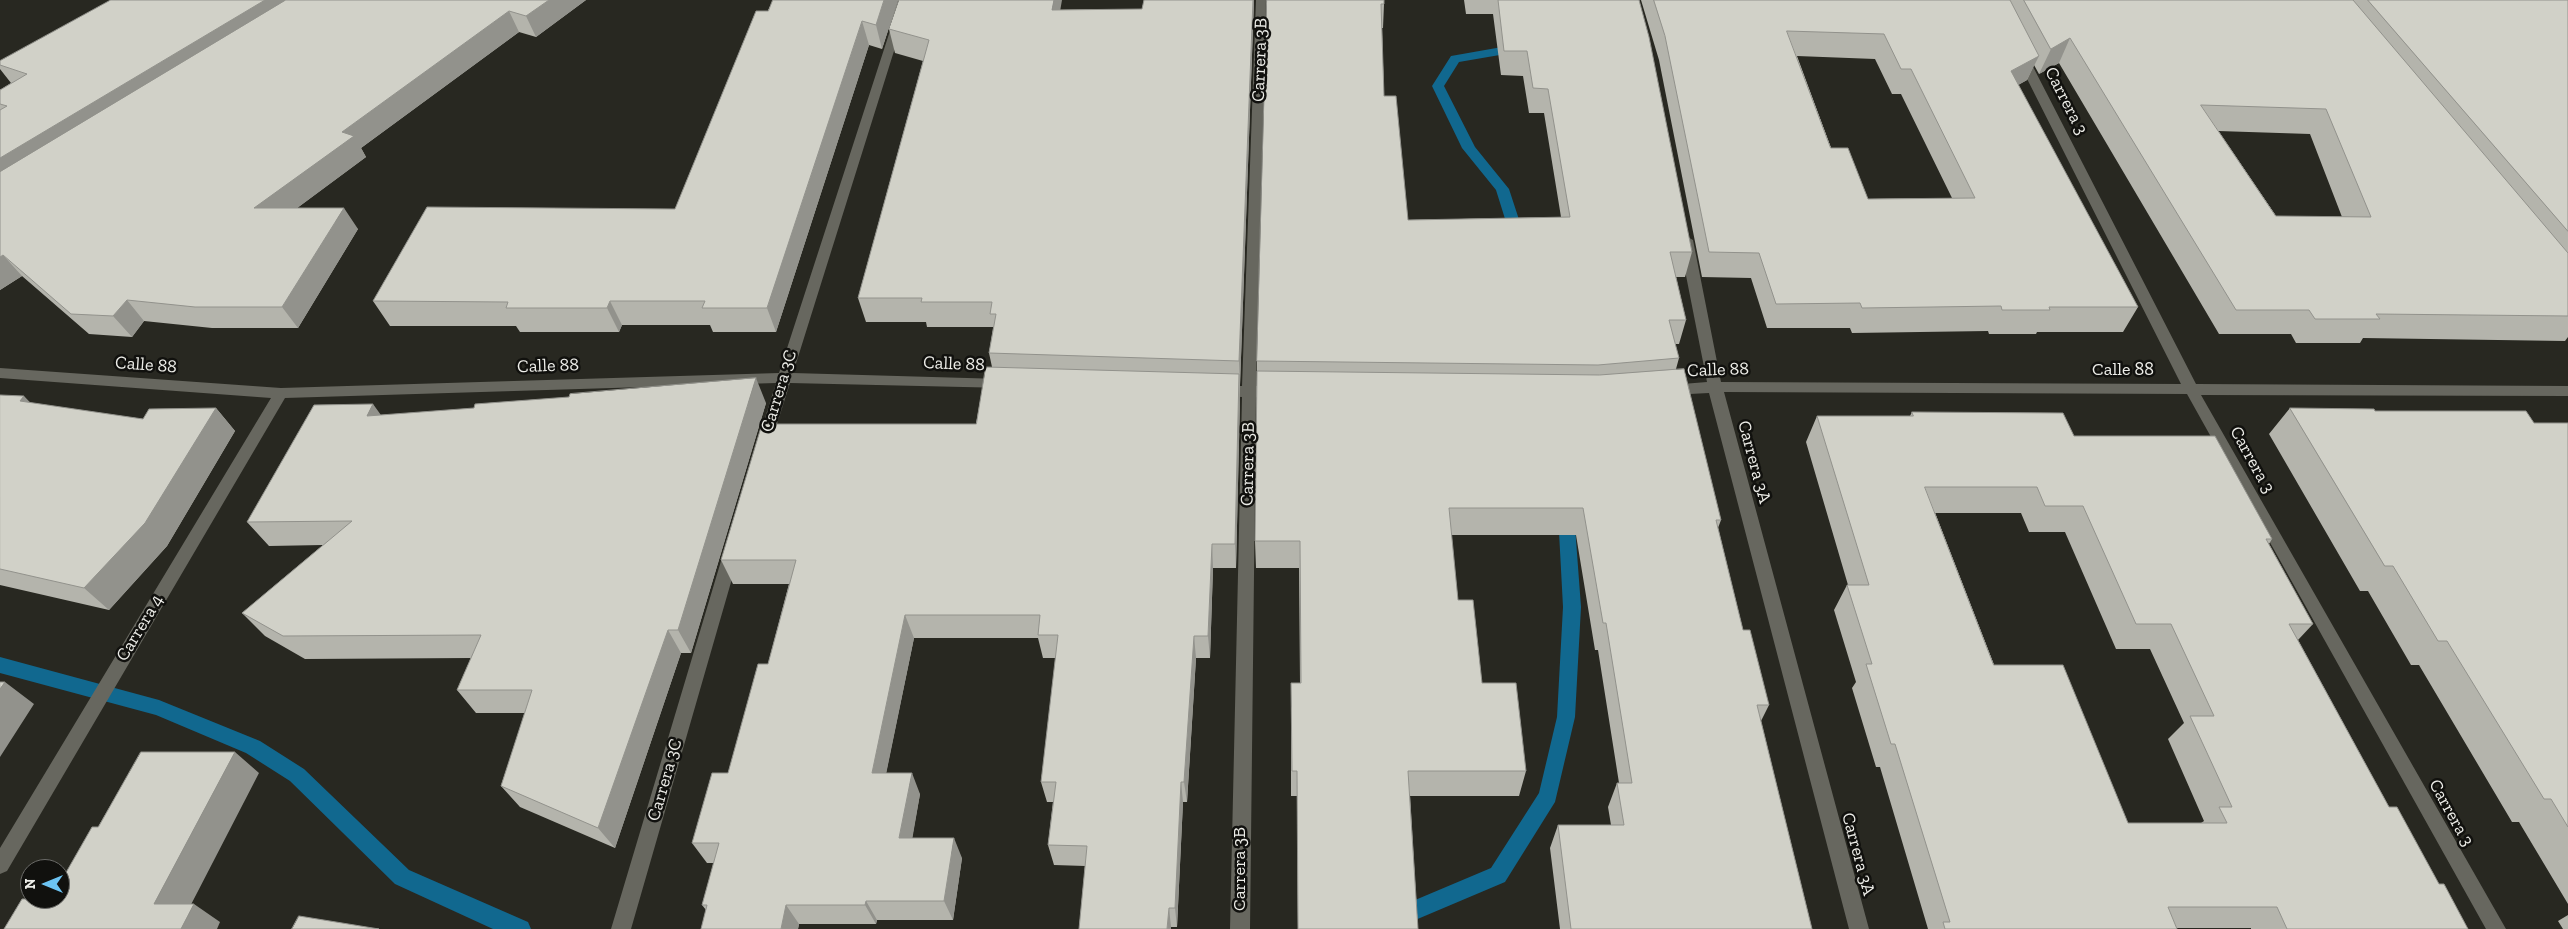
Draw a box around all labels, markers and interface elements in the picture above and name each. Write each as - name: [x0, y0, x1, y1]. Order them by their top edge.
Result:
- street label: Carrera 3B: [1248, 18, 1272, 102]
- street label: Carrera 3: [2040, 64, 2092, 138]
- street label: Carrera 3C: [756, 347, 802, 435]
- street label: Calle 88: [114, 352, 178, 378]
- street label: Calle 88: [923, 352, 985, 376]
- street label: Calle 88: [517, 354, 579, 378]
- street label: Calle 88: [1687, 358, 1749, 382]
- street label: Calle 88: [2092, 359, 2154, 381]
- street label: Carrera 3A: [1733, 418, 1775, 506]
- street label: Carrera 3B: [1236, 422, 1260, 506]
- street label: Carrera 3: [2225, 423, 2279, 497]
- street label: Carrera 4: [112, 591, 168, 665]
- street label: Carrera 3C: [643, 736, 687, 824]
- street label: Carrera 3: [2424, 776, 2478, 850]
- street label: Carrera 3A: [1837, 810, 1879, 898]
- street label: Carrera 3B: [1229, 827, 1251, 911]
- north arrow: [20, 859, 70, 909]
- text: N: [22, 879, 39, 889]

